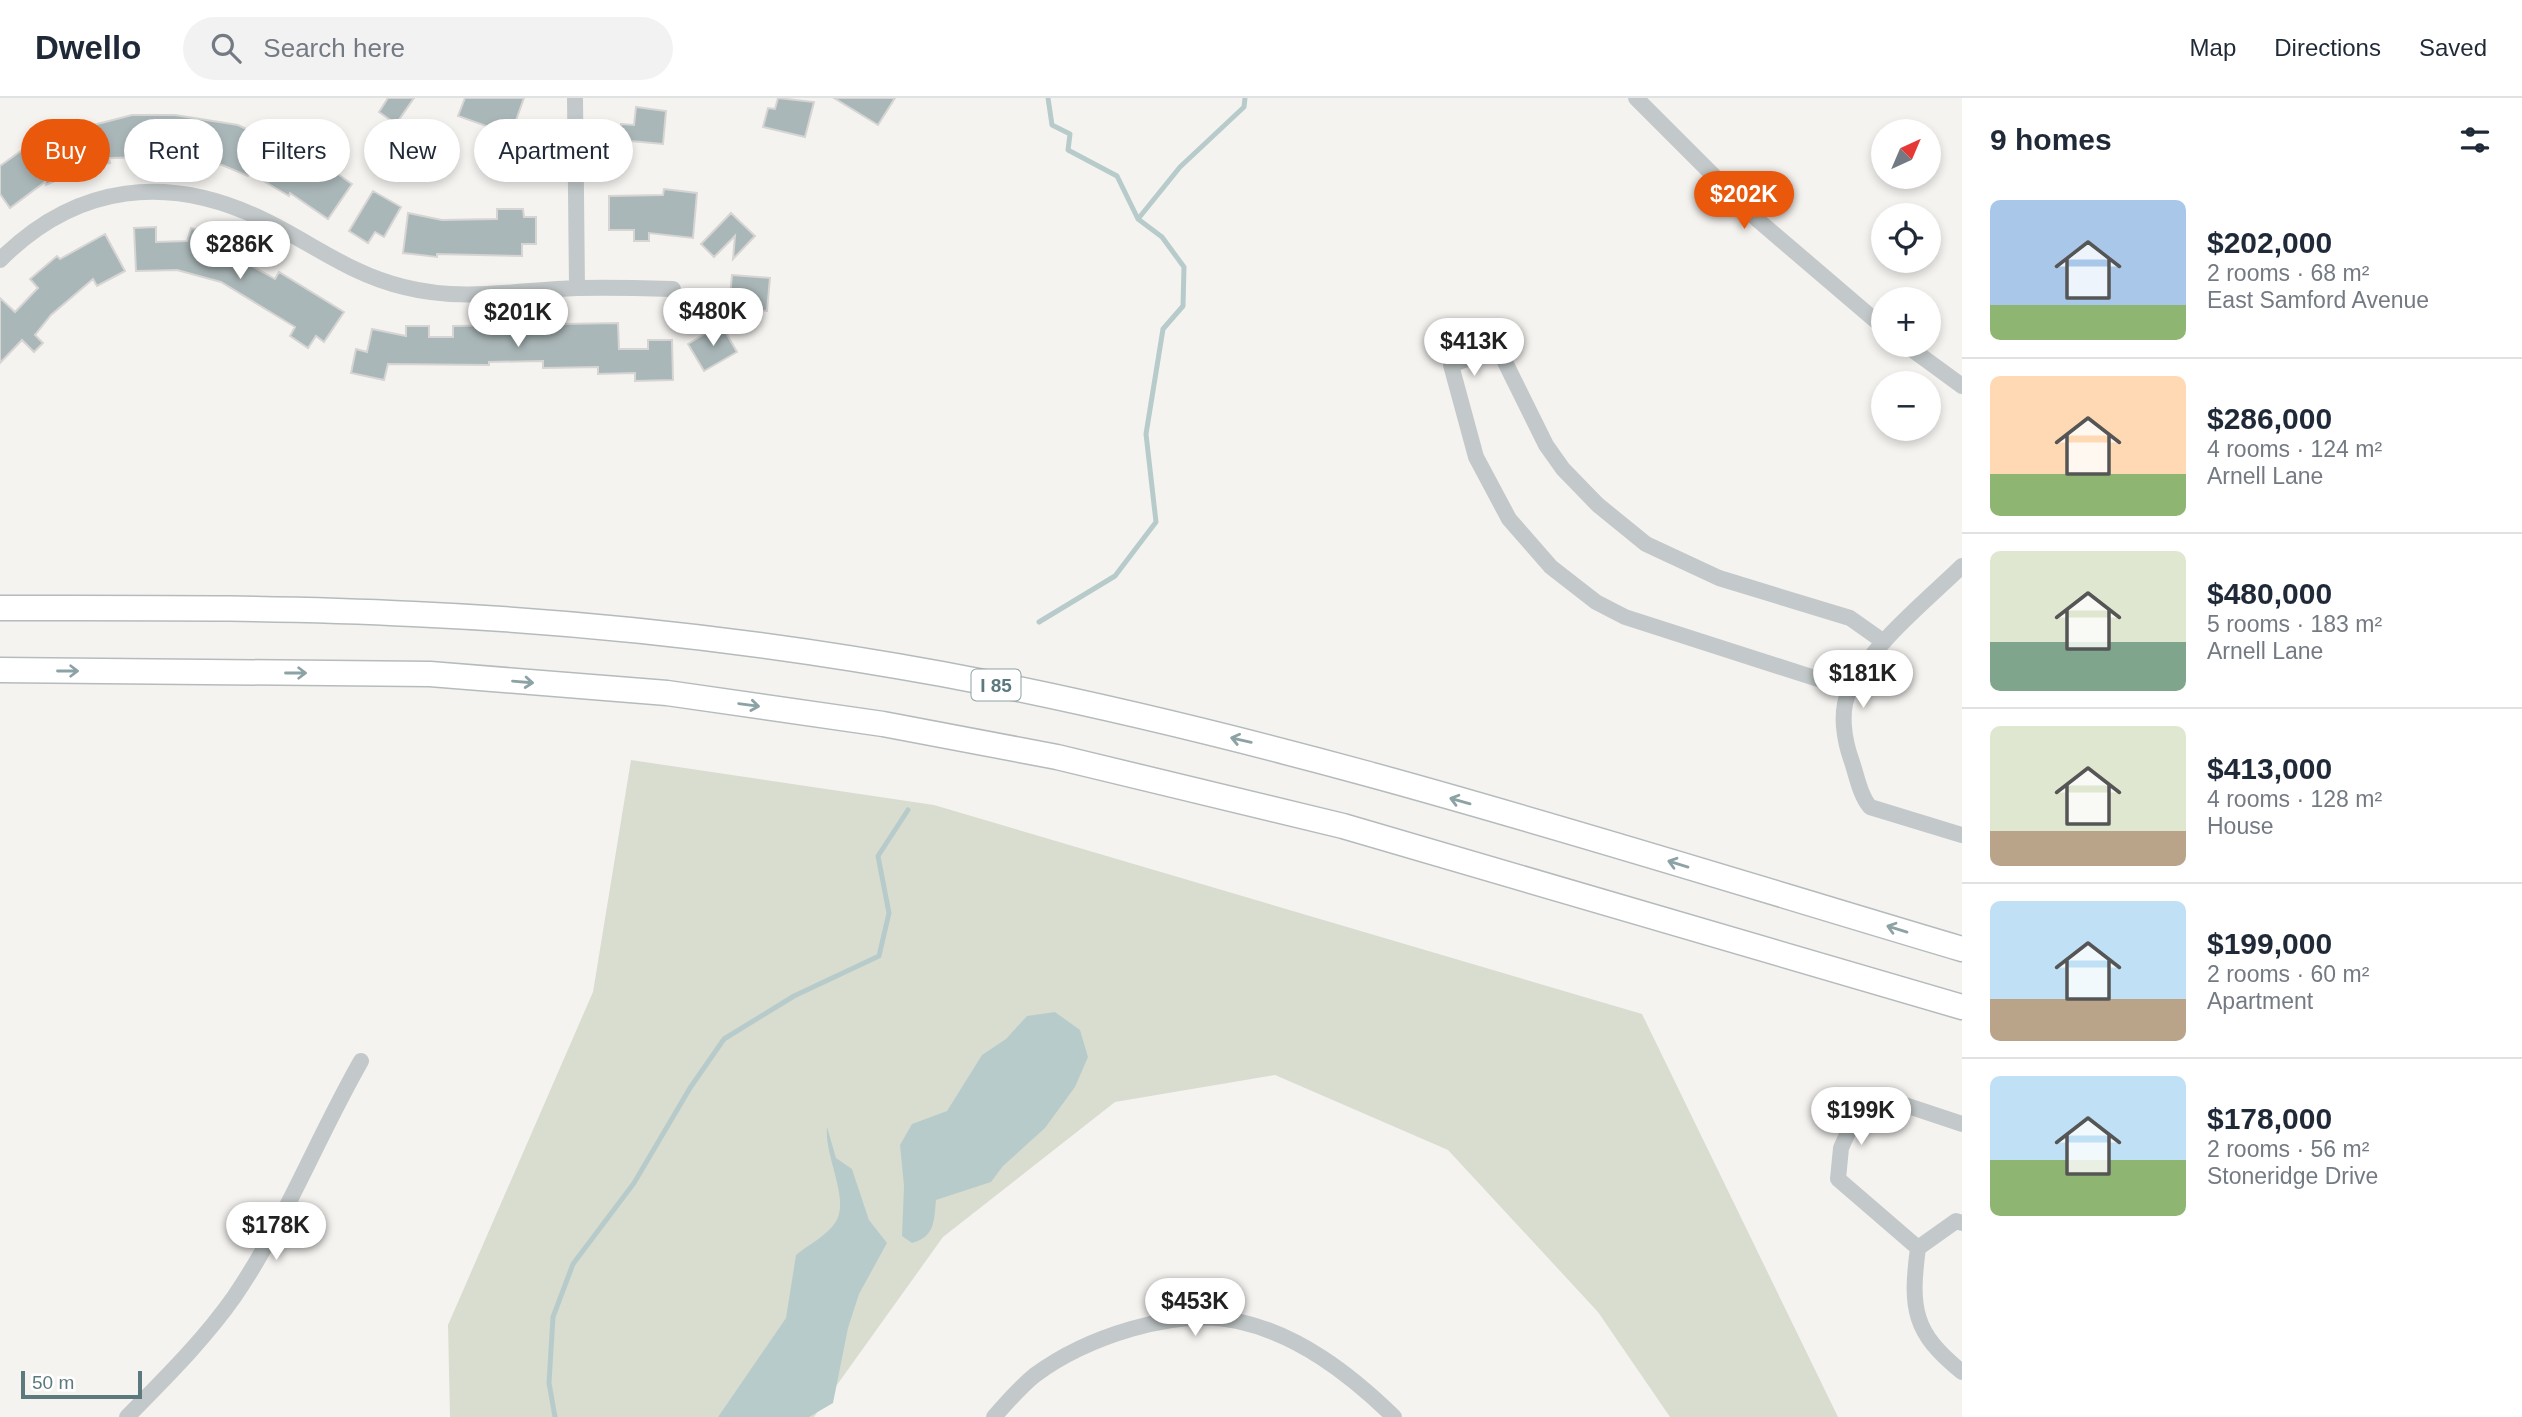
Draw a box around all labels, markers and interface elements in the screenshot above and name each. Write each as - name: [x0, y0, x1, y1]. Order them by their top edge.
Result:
- search box: [183, 17, 673, 80]
- text: Dwello: [35, 29, 141, 66]
- icon: search: [207, 29, 245, 67]
- text: Search here: [263, 33, 405, 63]
- text: Map: [2190, 34, 2236, 61]
- text: Directions: [2274, 34, 2381, 61]
- text: Saved: [2419, 34, 2487, 61]
- chip: Buy: [21, 119, 110, 182]
- chip: Rent: [124, 119, 223, 182]
- chip: Filters: [237, 119, 350, 182]
- chip: New: [364, 119, 460, 182]
- chip: Apartment: [474, 119, 633, 182]
- north arrow: [1871, 119, 1941, 189]
- map controls: [1871, 119, 1941, 441]
- icon: filters: [2456, 121, 2494, 159]
- text: 9 homes: [1990, 123, 2112, 156]
- pin: $202K: [1695, 172, 1793, 231]
- text: $202K: [1710, 181, 1778, 207]
- button: locate: [1871, 203, 1941, 273]
- pin: $286K: [191, 222, 289, 281]
- text: $202,000: [2207, 226, 2332, 259]
- icon: home: [2046, 228, 2130, 312]
- text: $286K: [206, 231, 274, 257]
- text: 2 rooms · 68 m²: [2207, 260, 2369, 286]
- button: +: [1871, 287, 1941, 357]
- text: East Samford Avenue: [2207, 287, 2429, 313]
- pin: $480K: [664, 288, 762, 348]
- pin: $201K: [469, 289, 567, 349]
- text: $480K: [679, 298, 747, 324]
- text: $201K: [484, 299, 552, 325]
- pin: $413K: [1425, 318, 1523, 378]
- text: $413K: [1440, 328, 1508, 354]
- button: −: [1871, 371, 1941, 441]
- text: $286,000: [2207, 402, 2332, 435]
- icon: home: [2046, 404, 2130, 488]
- text: 4 rooms · 124 m²: [2207, 436, 2382, 462]
- text: Arnell Lane: [2207, 463, 2323, 489]
- text: $480,000: [2207, 577, 2332, 610]
- icon: home: [2046, 579, 2130, 663]
- text: 5 rooms · 183 m²: [2207, 611, 2382, 637]
- text: Arnell Lane: [2207, 638, 2323, 664]
- pin: $181K: [1814, 650, 1912, 710]
- text: $181K: [1829, 660, 1897, 686]
- one-way arrow: [56, 664, 79, 678]
- one-way arrow: [284, 666, 307, 680]
- road number: I 85: [972, 670, 1020, 700]
- one-way arrow: [511, 676, 534, 689]
- one-way arrow: [737, 699, 760, 712]
- one-way arrow: [1230, 732, 1253, 746]
- text: $413,000: [2207, 752, 2332, 785]
- icon: home: [2046, 754, 2130, 838]
- text: 4 rooms · 128 m²: [2207, 786, 2382, 812]
- one-way arrow: [1449, 793, 1471, 806]
- text: House: [2207, 813, 2273, 839]
- one-way arrow: [1668, 857, 1690, 870]
- one-way arrow: [1886, 922, 1908, 935]
- text: $199,000: [2207, 927, 2332, 960]
- icon: home: [2046, 929, 2130, 1013]
- text: 2 rooms · 60 m²: [2207, 961, 2369, 987]
- text: Apartment: [2207, 988, 2313, 1014]
- pin: $199K: [1812, 1088, 1910, 1147]
- text: $199K: [1827, 1097, 1895, 1123]
- text: $178,000: [2207, 1102, 2332, 1135]
- icon: home: [2046, 1104, 2130, 1188]
- text: 2 rooms · 56 m²: [2207, 1136, 2369, 1162]
- text: Stoneridge Drive: [2207, 1163, 2378, 1189]
- pin: $178K: [227, 1202, 325, 1262]
- text: $178K: [242, 1212, 310, 1238]
- pin: $453K: [1146, 1278, 1244, 1338]
- text: $453K: [1161, 1288, 1229, 1314]
- scale bar: [21, 1368, 142, 1400]
- text: 50 m: [32, 1372, 74, 1393]

